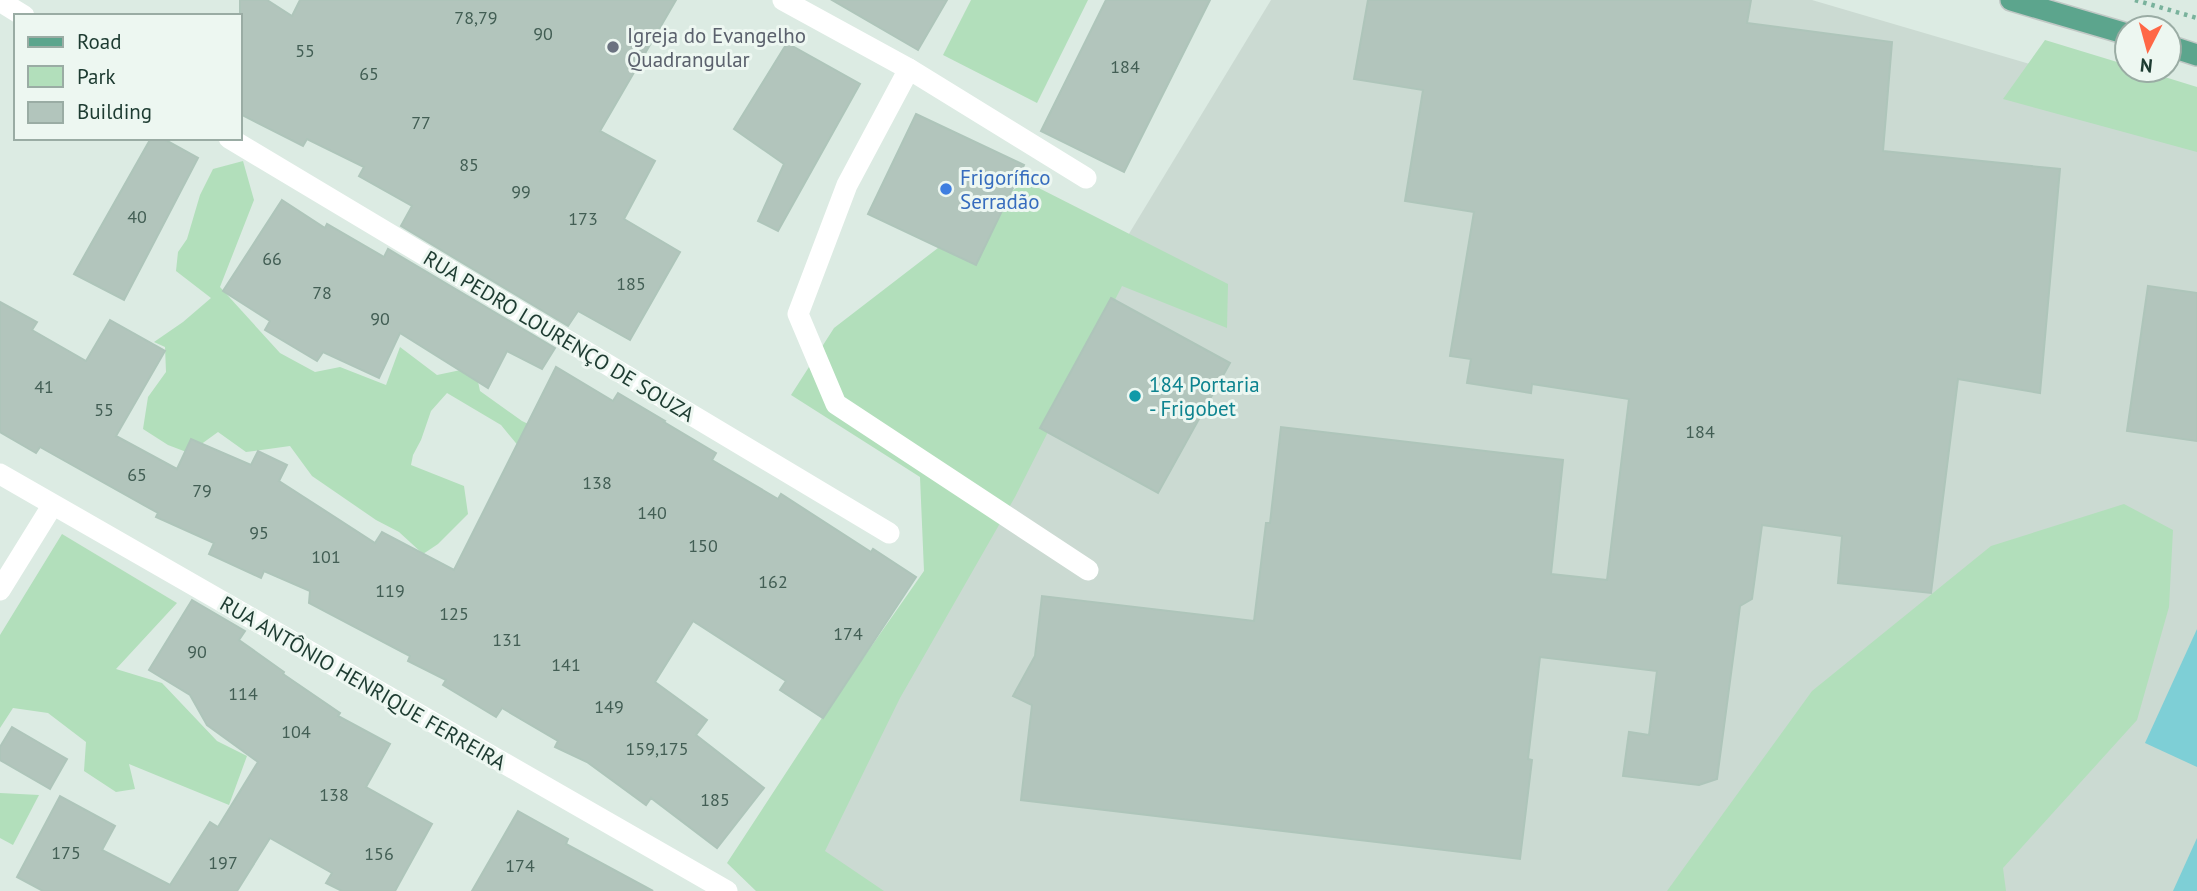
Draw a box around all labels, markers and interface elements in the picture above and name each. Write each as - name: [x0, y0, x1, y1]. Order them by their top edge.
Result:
- house number: 78,79: [454, 6, 498, 29]
- legend: [14, 14, 242, 140]
- north arrow: [2113, 14, 2183, 84]
- house number: 90: [533, 22, 553, 45]
- place label: Igreja do Evangelho Quadrangular: [627, 22, 806, 73]
- text: Road: [77, 28, 121, 55]
- house number: 55: [295, 39, 315, 62]
- marker: Igreja do Evangelho Quadrangular: [605, 39, 621, 55]
- text: N: [2139, 53, 2154, 78]
- house number: 184: [1110, 55, 1140, 78]
- house number: 65: [359, 62, 379, 85]
- text: Park: [77, 63, 116, 90]
- text: Building: [77, 98, 152, 125]
- house number: 77: [411, 111, 431, 134]
- house number: 85: [459, 153, 479, 176]
- place label: Frigorífico Serradão: [960, 164, 1051, 215]
- house number: 99: [511, 180, 531, 203]
- marker: Frigorífico Serradão: [938, 181, 954, 197]
- house number: 40: [127, 205, 147, 228]
- house number: 173: [568, 207, 598, 230]
- street label: RUA PEDRO LOURENÇO DE SOUZA: [419, 244, 700, 428]
- house number: 66: [262, 247, 282, 270]
- house number: 185: [616, 272, 646, 295]
- house number: 78: [312, 281, 332, 304]
- house number: 90: [370, 307, 390, 330]
- place label: 184 Portaria - Frigobet: [1149, 371, 1260, 422]
- house number: 41: [34, 375, 54, 398]
- marker: 184 Portaria - Frigobet: [1127, 388, 1143, 404]
- house number: 55: [94, 398, 114, 421]
- house number: 184: [1685, 420, 1715, 443]
- house number: 65: [127, 463, 147, 486]
- house number: 138: [582, 471, 612, 494]
- house number: 79: [192, 479, 212, 502]
- house number: 140: [637, 501, 667, 524]
- house number: 95: [249, 521, 269, 544]
- house number: 150: [688, 534, 718, 557]
- house number: 101: [311, 545, 341, 568]
- house number: 162: [758, 570, 788, 593]
- house number: 119: [375, 579, 405, 602]
- street label: RUA ANTÔNIO HENRIQUE FERREIRA: [215, 590, 511, 777]
- house number: 125: [439, 602, 469, 625]
- house number: 174: [833, 622, 863, 645]
- house number: 131: [492, 628, 522, 651]
- house number: 90: [187, 640, 207, 663]
- house number: 141: [551, 653, 581, 676]
- house number: 114: [228, 682, 258, 705]
- house number: 149: [594, 695, 624, 718]
- house number: 104: [281, 720, 311, 743]
- house number: 159,175: [626, 737, 688, 760]
- house number: 138: [319, 783, 349, 806]
- house number: 185: [700, 788, 730, 811]
- house number: 175: [51, 841, 81, 864]
- house number: 156: [364, 842, 394, 865]
- house number: 197: [208, 851, 238, 874]
- house number: 174: [505, 854, 535, 877]

